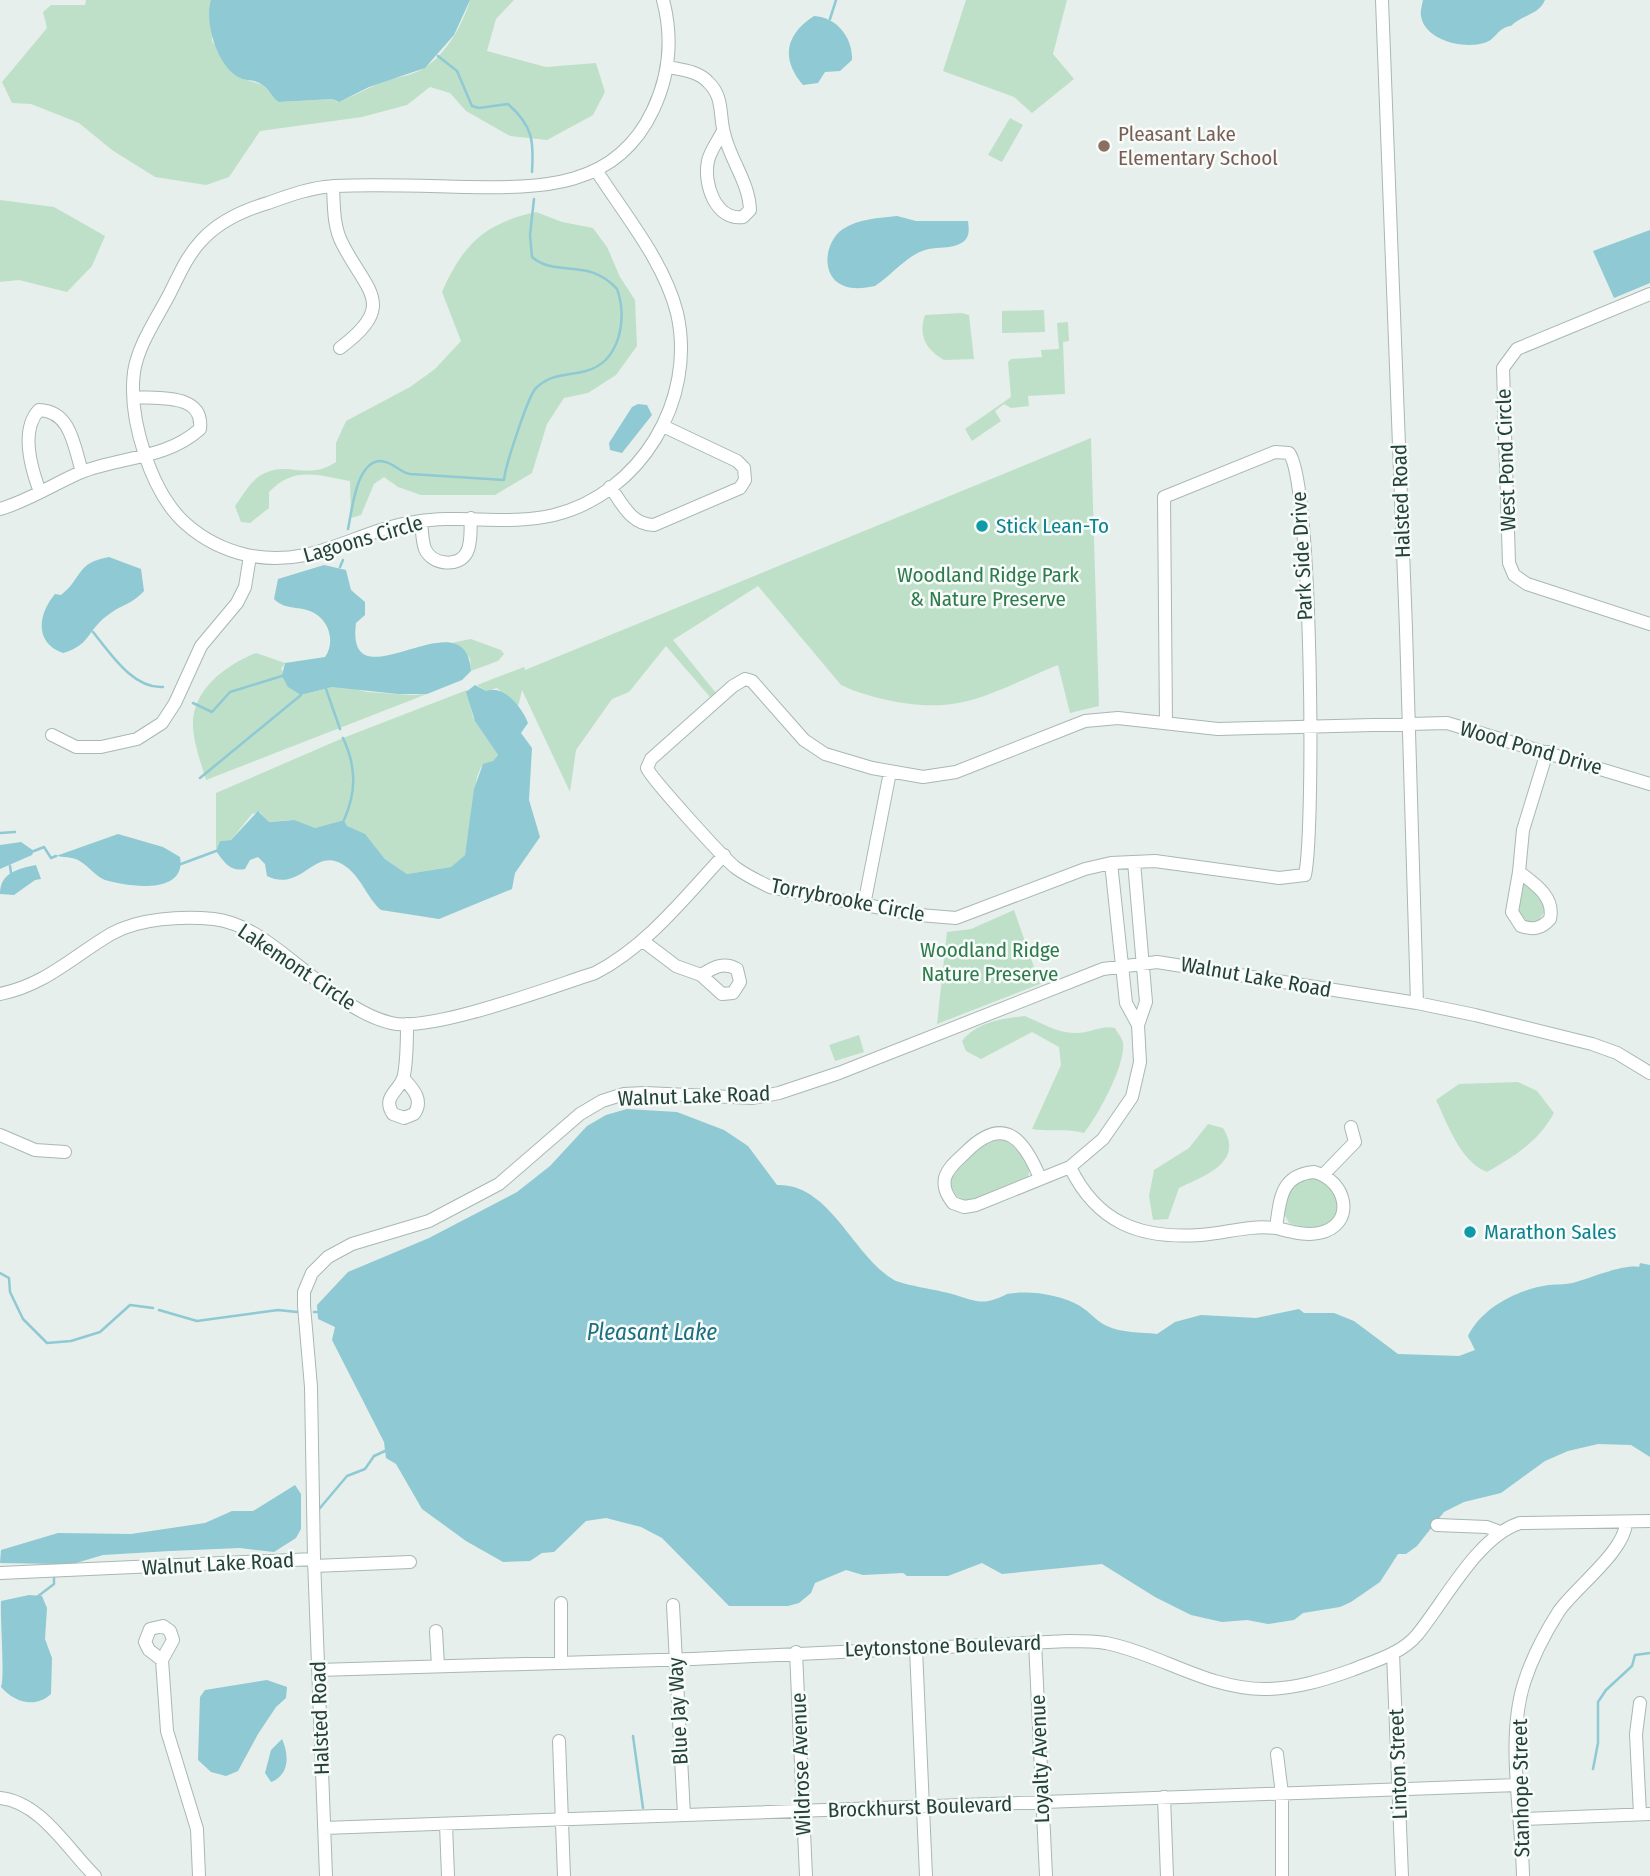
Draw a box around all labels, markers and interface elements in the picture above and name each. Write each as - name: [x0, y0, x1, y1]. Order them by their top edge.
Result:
- place label: Pleasant Lake Elementary School: [1118, 121, 1278, 171]
- marker: Pleasant Lake Elementary School: [1096, 138, 1112, 154]
- street label: West Pond Circle: [1491, 388, 1521, 532]
- street label: Halsted Road: [1386, 444, 1416, 558]
- street label: Park Side Drive: [1286, 491, 1318, 621]
- street label: Lagoons Circle: [300, 510, 426, 568]
- place label: Stick Lean-To: [996, 513, 1109, 539]
- marker: Stick Lean-To: [974, 518, 990, 534]
- park label: Woodland Ridge Park & Nature Preserve: [897, 562, 1079, 612]
- street label: Wood Pond Drive: [1457, 715, 1605, 781]
- street label: Torrybrooke Circle: [769, 872, 927, 928]
- street label: Lakemont Circle: [233, 918, 361, 1016]
- park label: Woodland Ridge Nature Preserve: [920, 937, 1060, 987]
- street label: Walnut Lake Road: [1179, 951, 1333, 1003]
- street label: Walnut Lake Road: [617, 1080, 771, 1112]
- place label: Marathon Sales: [1484, 1219, 1616, 1245]
- marker: Marathon Sales: [1462, 1224, 1478, 1240]
- water label: Pleasant Lake: [587, 1318, 717, 1346]
- street label: Walnut Lake Road: [141, 1547, 295, 1581]
- street label: Leytonstone Boulevard: [844, 1630, 1042, 1662]
- street label: Blue Jay Way: [662, 1656, 694, 1765]
- street label: Halsted Road: [305, 1661, 335, 1775]
- street label: Wildrose Avenue: [786, 1692, 816, 1836]
- street label: Loyalty Avenue: [1025, 1694, 1055, 1824]
- street label: Linton Street: [1383, 1708, 1413, 1820]
- street label: Stanhope Street: [1507, 1718, 1535, 1858]
- street label: Brockhurst Boulevard: [827, 1791, 1013, 1823]

